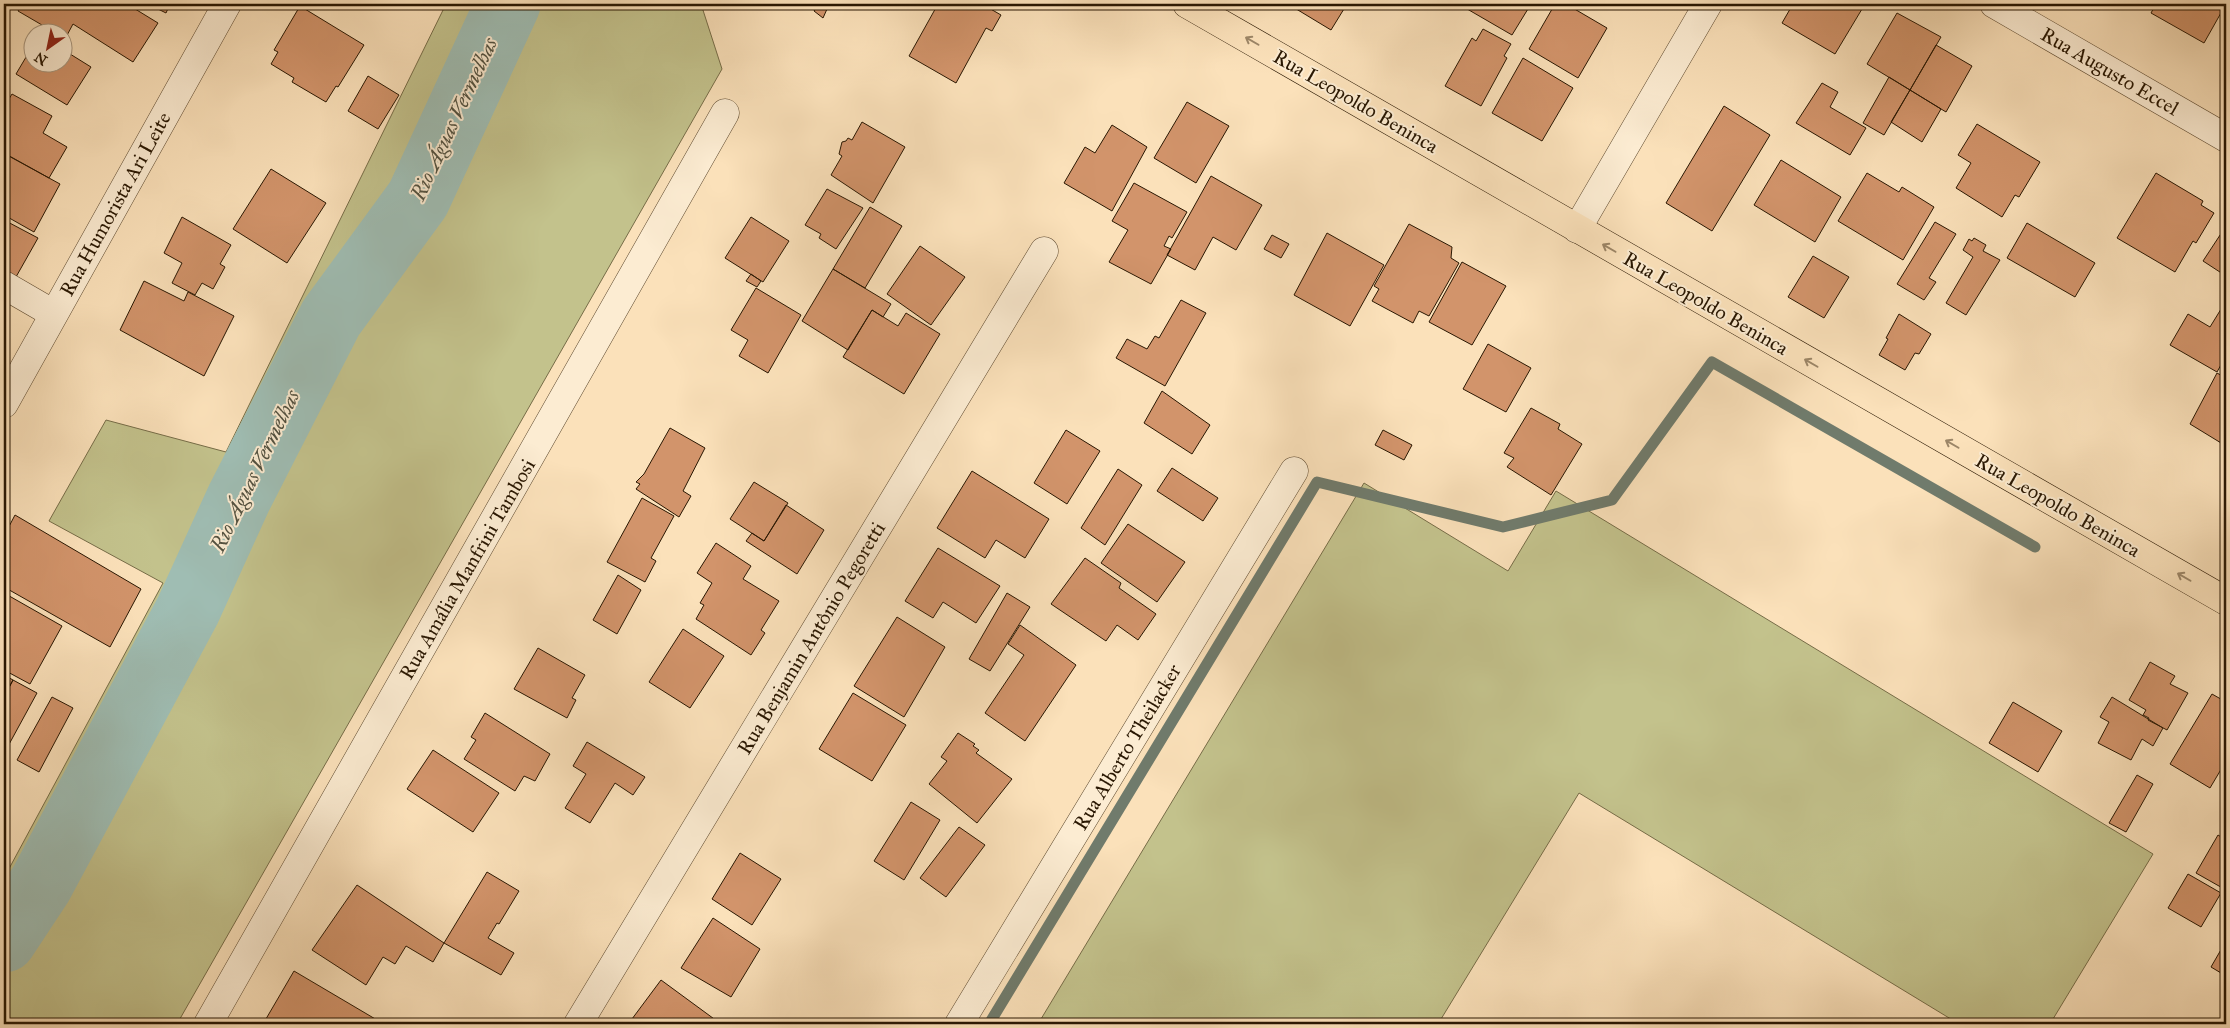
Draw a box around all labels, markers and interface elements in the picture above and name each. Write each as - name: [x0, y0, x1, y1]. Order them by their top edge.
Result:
- north arrow: [22, 22, 72, 72]
- street label: Rua Augusto Eccel: [2036, 22, 2184, 121]
- water label: Rio Águas Vermelhas: [404, 32, 504, 205]
- one-way arrow: [1246, 36, 1260, 46]
- street label: Rua Leopoldo Beninca: [1269, 44, 1443, 158]
- text: N: [31, 48, 51, 69]
- street label: Rua Humorista Ari Leite: [54, 108, 176, 300]
- one-way arrow: [1602, 242, 1617, 252]
- street label: Rua Leopoldo Beninca: [1619, 246, 1793, 360]
- one-way arrow: [1804, 358, 1818, 368]
- water label: Rio Águas Vermelhas: [203, 385, 306, 557]
- one-way arrow: [1944, 439, 1959, 449]
- street label: Rua Leopoldo Beninca: [1971, 448, 2145, 562]
- street label: Rua Amália Manfrini Tambosi: [394, 454, 540, 683]
- street label: Rua Benjamin Antônio Pegoretti: [732, 517, 891, 759]
- one-way arrow: [2177, 572, 2192, 581]
- street label: Rua Alberto Theilacker: [1068, 659, 1186, 834]

